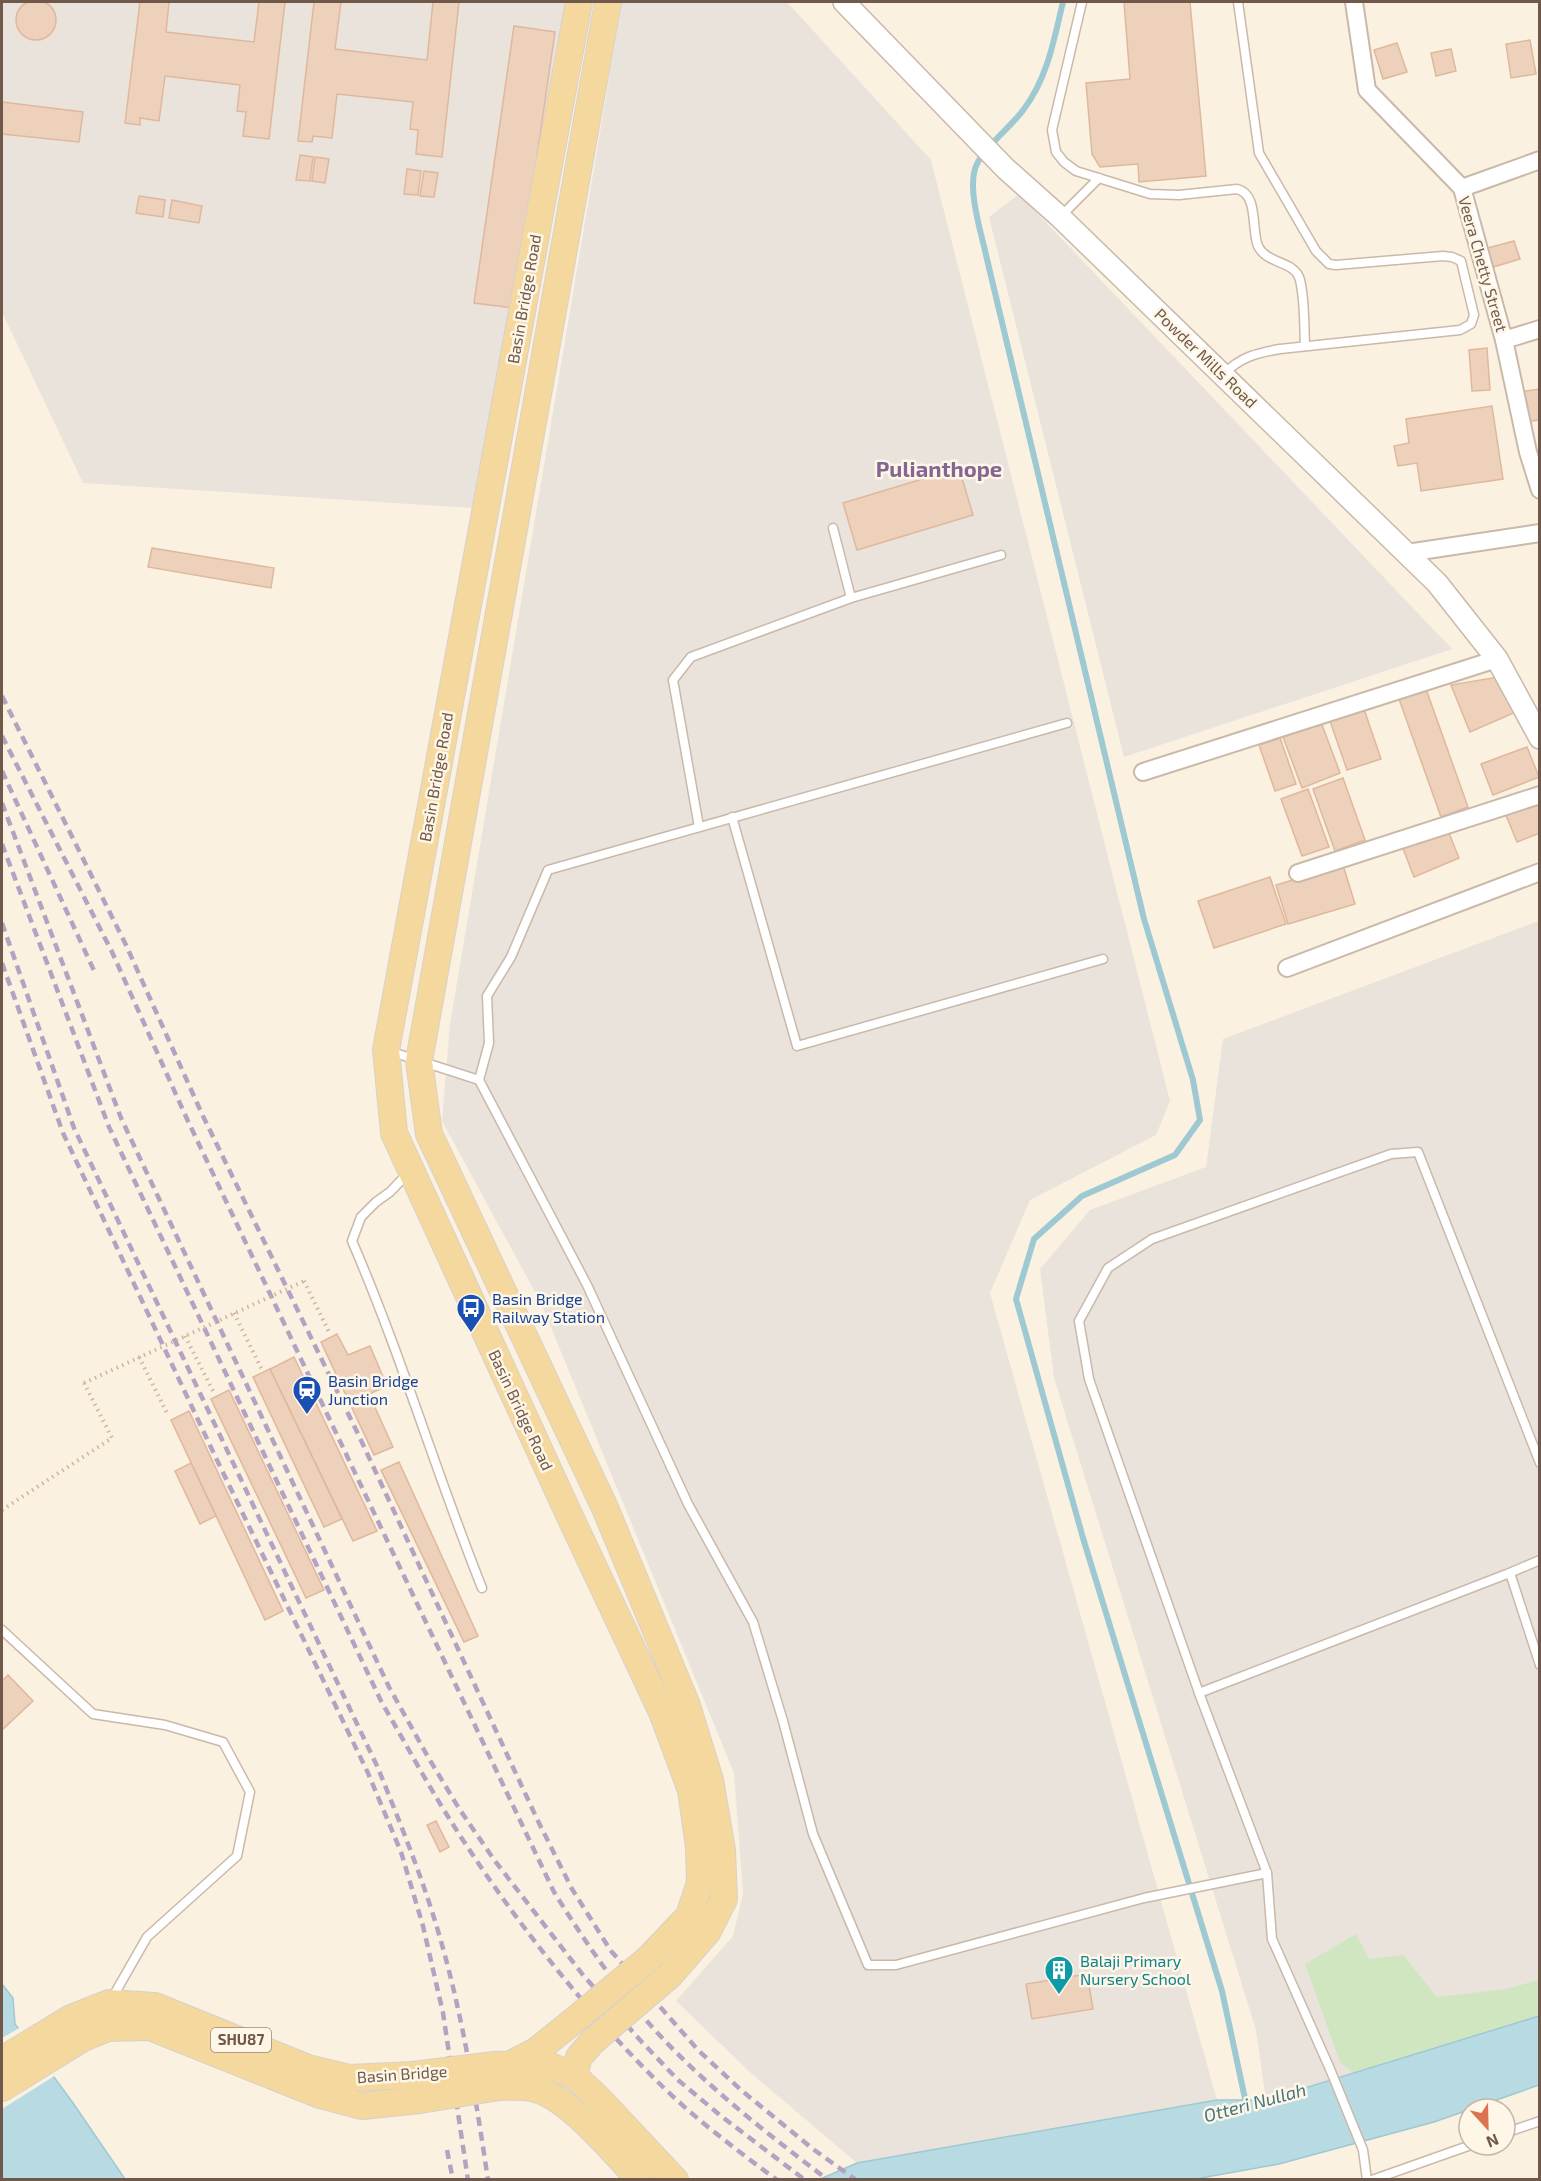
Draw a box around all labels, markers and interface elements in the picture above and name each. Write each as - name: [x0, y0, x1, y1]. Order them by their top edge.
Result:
- street label: Veera Chetty Street: [1455, 194, 1512, 334]
- street label: Basin Bridge Road: [503, 233, 544, 365]
- street label: Powder Mills Road: [1151, 304, 1261, 411]
- district label: Pulianthope: [876, 455, 1002, 481]
- street label: Basin Bridge Road: [415, 711, 456, 843]
- place label: Basin Bridge Railway Station: [492, 1289, 605, 1326]
- bus stop icon: Basin Bridge Railway Station: [455, 1292, 487, 1334]
- street label: Basin Bridge Road: [485, 1346, 558, 1473]
- place label: Basin Bridge Junction: [328, 1371, 419, 1408]
- station icon: Basin Bridge Junction: [291, 1374, 323, 1416]
- place label: Balaji Primary Nursery School: [1080, 1951, 1191, 1988]
- building icon: Balaji Primary Nursery School: [1043, 1954, 1075, 1996]
- road number: SHU87: [211, 2028, 271, 2052]
- street label: Basin Bridge: [356, 2061, 448, 2086]
- water label: Otteri Nullah: [1201, 2078, 1308, 2126]
- north arrow: [1457, 2097, 1517, 2157]
- text: N: [1484, 2130, 1502, 2152]

